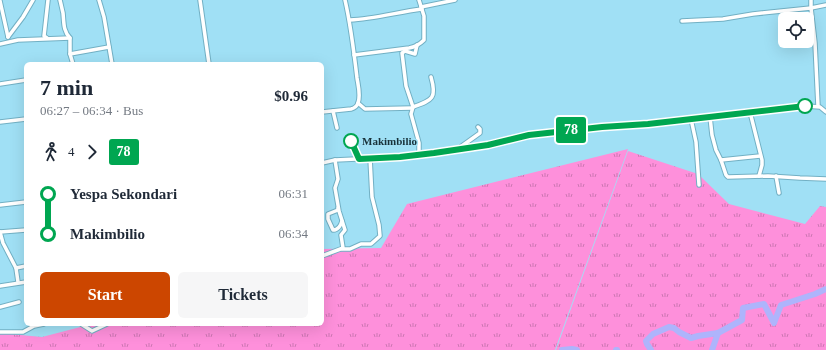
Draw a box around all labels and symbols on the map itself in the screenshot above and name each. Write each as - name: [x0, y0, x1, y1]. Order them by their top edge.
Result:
- unlabelled marker: [797, 98, 813, 114]
- line badge: 78: [553, 117, 589, 143]
- marker: Makimbilio: [343, 133, 359, 149]
- place label: Makimbilio: [362, 135, 418, 147]

